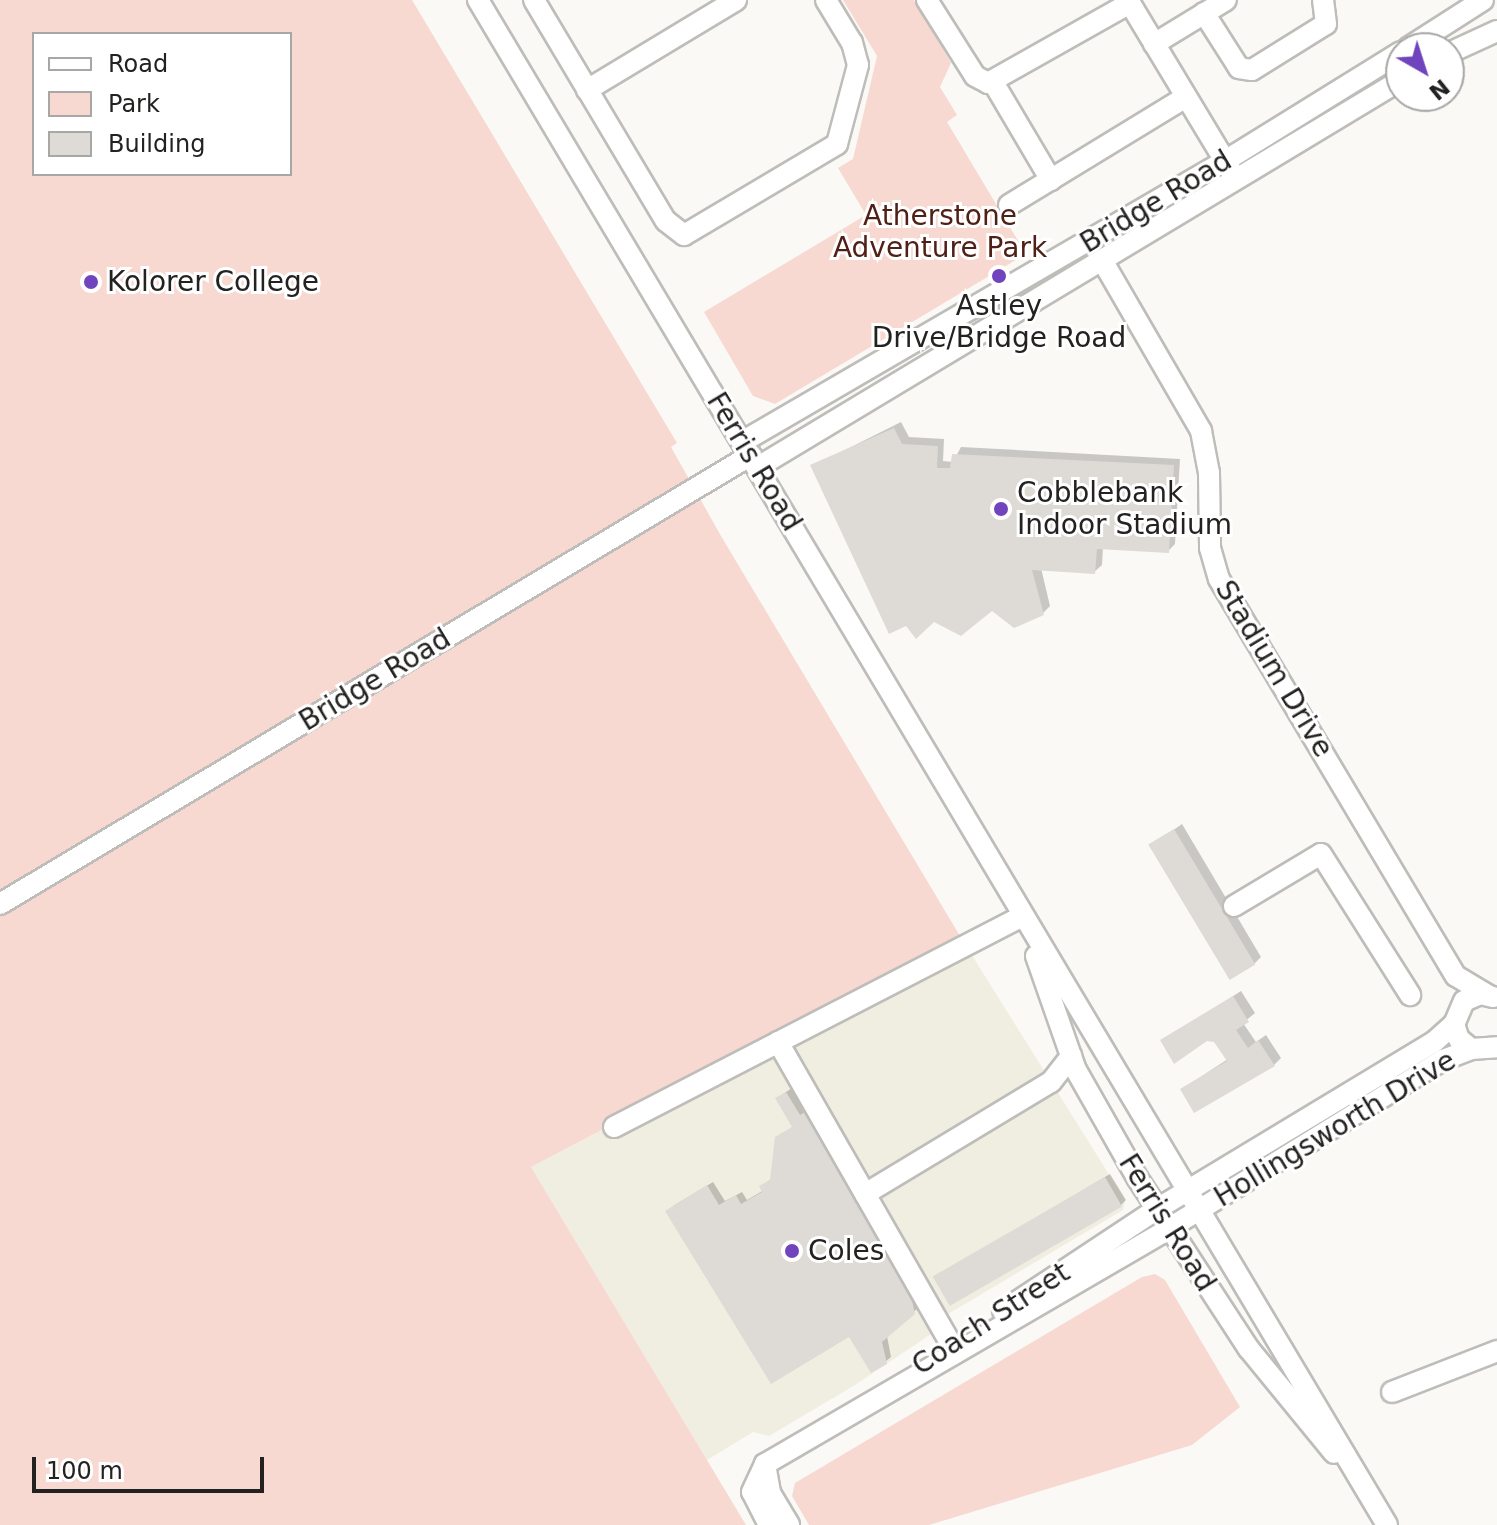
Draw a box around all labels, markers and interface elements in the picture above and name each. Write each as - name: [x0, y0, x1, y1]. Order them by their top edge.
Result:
- legend: [32, 32, 292, 176]
- north arrow: [1385, 32, 1465, 112]
- text: Road: [108, 50, 168, 78]
- text: N: [1424, 74, 1454, 105]
- text: Park: [108, 90, 160, 118]
- text: Building: [108, 130, 205, 158]
- street label: Bridge Road: [1074, 144, 1238, 260]
- park label: Atherstone Adventure Park: [833, 199, 1047, 265]
- place label: Kolorer College: [107, 265, 319, 299]
- marker: Astley Drive/Bridge Road: [990, 267, 1008, 285]
- marker: Kolorer College: [82, 273, 100, 291]
- place label: Astley Drive/Bridge Road: [872, 289, 1126, 355]
- street label: Ferris Road: [699, 387, 809, 537]
- place label: Cobblebank Indoor Stadium: [1017, 476, 1232, 542]
- marker: Cobblebank Indoor Stadium: [992, 500, 1010, 518]
- street label: Stadium Drive: [1208, 575, 1340, 763]
- street label: Bridge Road: [293, 622, 457, 738]
- street label: Hollingsworth Drive: [1208, 1044, 1462, 1214]
- street label: Ferris Road: [1111, 1148, 1223, 1298]
- place label: Coles: [808, 1234, 884, 1268]
- marker: Coles: [783, 1242, 801, 1260]
- street label: Coach Street: [906, 1256, 1076, 1382]
- scale bar: [36, 1441, 268, 1491]
- text: 100 m: [46, 1457, 123, 1485]

